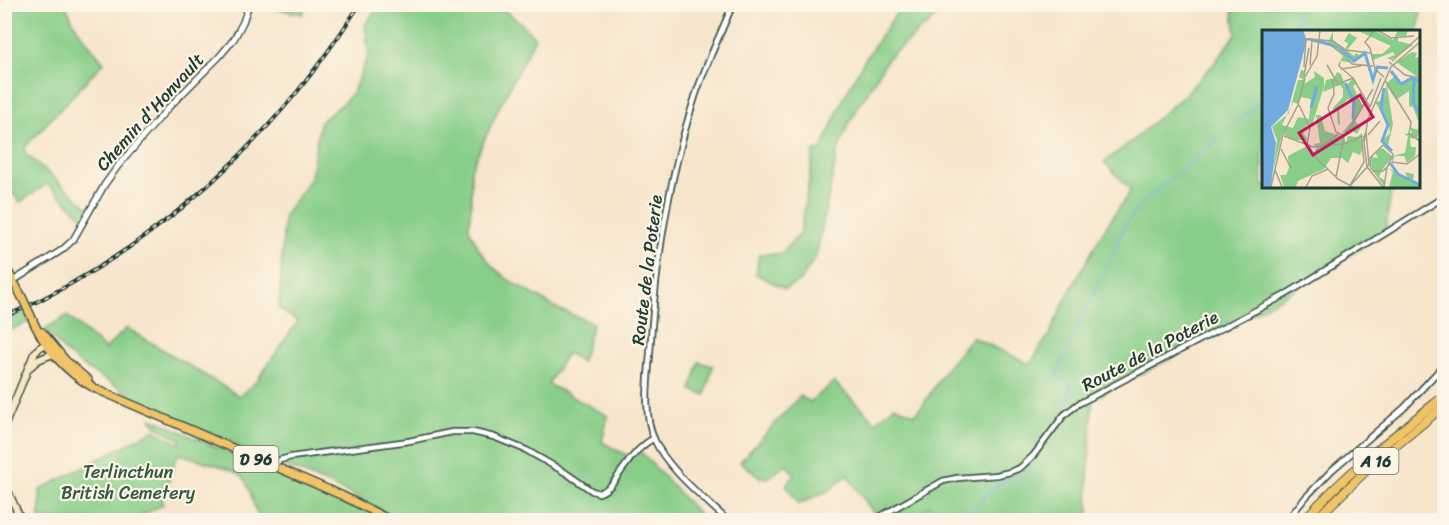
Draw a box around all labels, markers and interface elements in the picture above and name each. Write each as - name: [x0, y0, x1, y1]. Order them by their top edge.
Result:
- inset map: [1262, 30, 1419, 188]
- street label: Chemin d'Honvault: [88, 45, 212, 179]
- street label: Route de la Poterie: [622, 193, 672, 347]
- street label: Route de la Poterie: [1076, 301, 1225, 401]
- road number: D 96: [234, 446, 278, 472]
- road number: A 16: [1354, 448, 1398, 474]
- park label: Terlincthun British Cemetery: [61, 456, 196, 509]

